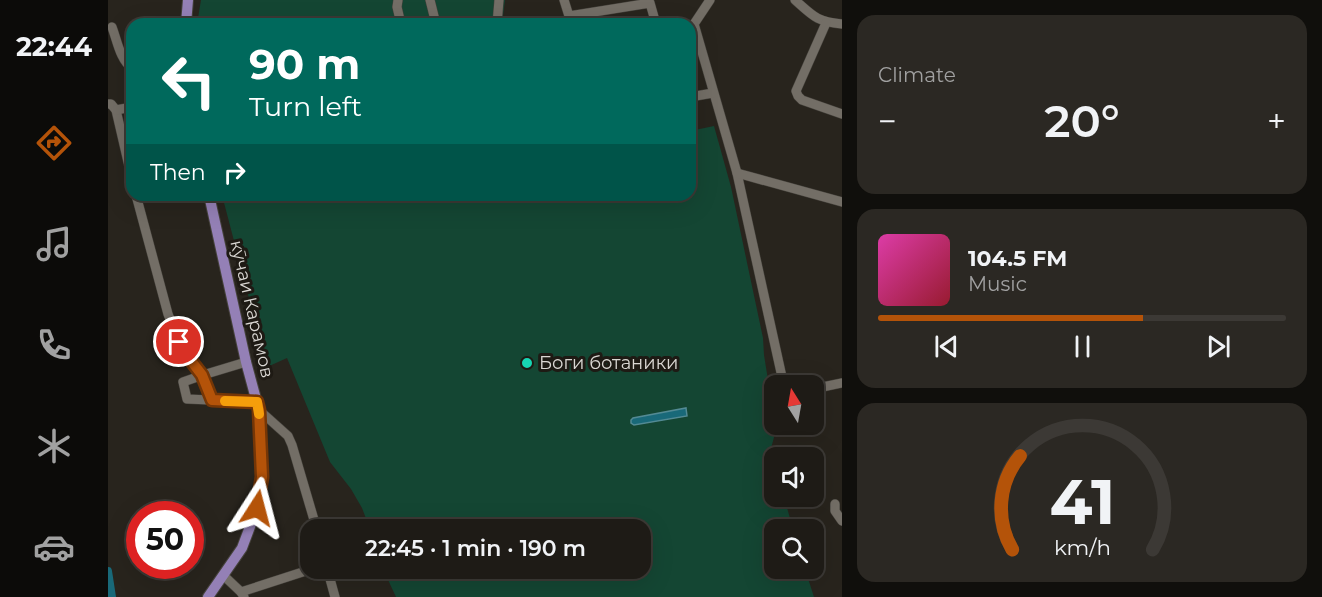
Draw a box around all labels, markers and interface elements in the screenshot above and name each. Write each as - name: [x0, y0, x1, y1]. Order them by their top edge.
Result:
- text: 22:44: [16, 30, 92, 63]
- text: 90 m: [249, 38, 360, 90]
- icon: left: [150, 42, 228, 120]
- text: Climate: [878, 63, 956, 87]
- text: Turn left: [249, 90, 362, 123]
- text: 20°: [1044, 93, 1120, 148]
- text: −: [878, 101, 897, 141]
- text: +: [1267, 101, 1286, 141]
- icon: directions: [33, 122, 75, 164]
- icon: right: [218, 156, 251, 189]
- text: Then: [150, 159, 206, 186]
- icon: music: [33, 223, 75, 265]
- street label: кӯчаи Карамов: [225, 238, 279, 380]
- text: 104.5 FM: [968, 245, 1067, 272]
- text: Music: [968, 272, 1027, 296]
- pin: [153, 316, 204, 367]
- icon: phone: [33, 324, 75, 366]
- icon: arrive: [162, 325, 195, 358]
- icon: previous: [930, 330, 963, 363]
- icon: pause: [1066, 330, 1099, 363]
- icon: next: [1202, 330, 1235, 363]
- place label: Боги ботаники: [539, 352, 679, 374]
- marker: Боги ботаники: [520, 356, 534, 370]
- north arrow: [764, 375, 824, 435]
- map controls: [764, 375, 824, 579]
- icon: climate: [33, 425, 75, 467]
- button: sound: [764, 447, 824, 507]
- text: 41: [1049, 464, 1115, 540]
- position arrow: [225, 476, 289, 540]
- speed limit sign: 50: [126, 501, 204, 579]
- button: search: [764, 519, 824, 579]
- icon: car: [33, 526, 75, 568]
- text: km/h: [1053, 534, 1111, 560]
- text: 22:45 · 1 min · 190 m: [365, 535, 586, 562]

